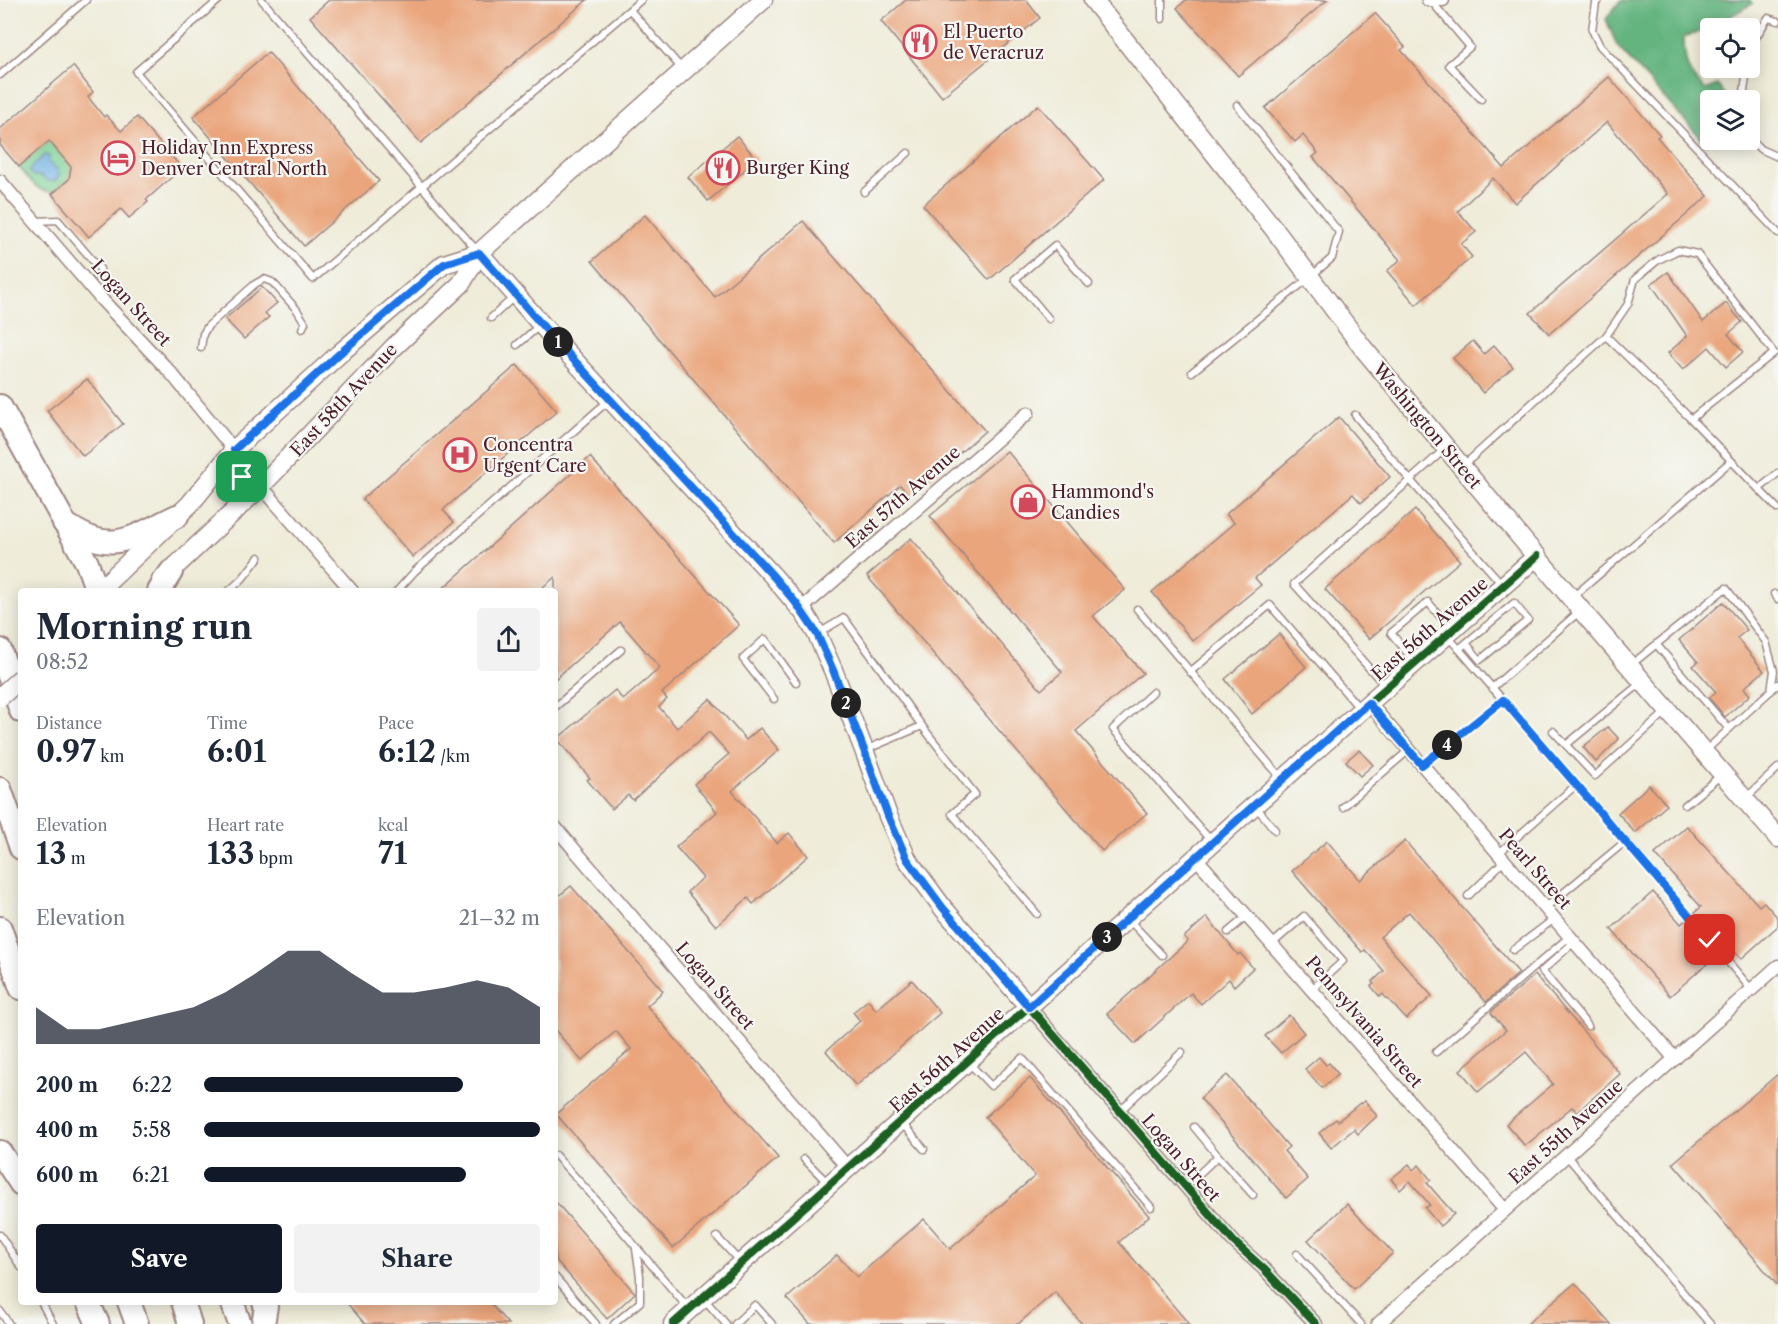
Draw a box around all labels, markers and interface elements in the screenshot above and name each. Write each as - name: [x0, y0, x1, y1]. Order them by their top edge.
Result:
- map controls: [1700, 18, 1760, 150]
- button: locate: [1700, 18, 1760, 78]
- place label: El Puerto de Veracruz: [943, 21, 1044, 64]
- restaurant icon: El Puerto de Veracruz: [902, 24, 938, 60]
- button: layers: [1700, 90, 1760, 150]
- place label: Holiday Inn Express Denver Central North: [141, 137, 327, 180]
- hotel icon: Holiday Inn Express Denver Central North: [100, 140, 136, 176]
- restaurant icon: Burger King: [705, 150, 741, 186]
- place label: Burger King: [746, 157, 849, 179]
- street label: Logan Street: [86, 255, 176, 351]
- pin: 1: [543, 327, 573, 357]
- text: 1: [554, 332, 562, 352]
- street label: East 58th Avenue: [286, 339, 402, 461]
- street label: Washington Street: [1367, 358, 1486, 494]
- place label: Concentra Urgent Care: [483, 434, 587, 477]
- hospital icon: Concentra Urgent Care: [442, 437, 478, 473]
- street label: East 57th Avenue: [841, 441, 965, 553]
- pin: [216, 451, 267, 502]
- icon: arrive: [225, 460, 258, 493]
- place label: Hammond's Candies: [1051, 481, 1154, 524]
- shop icon: Hammond's Candies: [1010, 484, 1046, 520]
- street label: East 56th Avenue: [1367, 573, 1493, 685]
- text: Morning run: [36, 607, 252, 648]
- button: share: [477, 608, 540, 671]
- text: 08:52: [36, 650, 89, 674]
- pin: 2: [831, 688, 861, 718]
- text: 2: [841, 693, 851, 713]
- text: Distance: [36, 713, 102, 733]
- text: Time: [207, 713, 247, 733]
- text: Pace: [378, 713, 414, 733]
- pin: 4: [1432, 730, 1462, 760]
- text: 0.97: [36, 733, 96, 770]
- text: 6:01: [207, 733, 266, 770]
- text: 6:12: [378, 733, 436, 770]
- text: 4: [1442, 735, 1452, 755]
- text: km: [96, 746, 124, 766]
- text: /km: [436, 746, 470, 766]
- text: Elevation: [36, 815, 107, 835]
- text: Heart rate: [207, 815, 284, 835]
- text: kcal: [378, 815, 408, 835]
- street label: Pearl Street: [1494, 824, 1576, 914]
- text: 13: [36, 835, 66, 872]
- text: 133: [207, 835, 254, 872]
- text: 71: [378, 835, 407, 872]
- text: m: [66, 848, 86, 868]
- text: bpm: [254, 848, 293, 868]
- text: Elevation: [36, 906, 125, 930]
- text: 21–32 m: [459, 906, 540, 930]
- pin: [1684, 914, 1735, 965]
- pin: 3: [1092, 922, 1122, 952]
- icon: check: [1693, 923, 1726, 956]
- text: 3: [1102, 927, 1112, 947]
- street label: Logan Street: [671, 938, 759, 1035]
- street label: Pennsylvania Street: [1301, 952, 1428, 1093]
- street label: East 56th Avenue: [885, 1003, 1009, 1117]
- text: 200 m: [36, 1073, 98, 1097]
- text: 6:22: [132, 1073, 172, 1097]
- street label: East 55th Avenue: [1504, 1075, 1628, 1189]
- street label: Logan Street: [1137, 1110, 1225, 1207]
- text: 400 m: [36, 1118, 98, 1142]
- text: 5:58: [132, 1118, 171, 1142]
- text: 600 m: [36, 1163, 98, 1187]
- text: 6:21: [132, 1163, 169, 1187]
- button: Save: [36, 1224, 282, 1293]
- button: Share: [294, 1224, 540, 1293]

